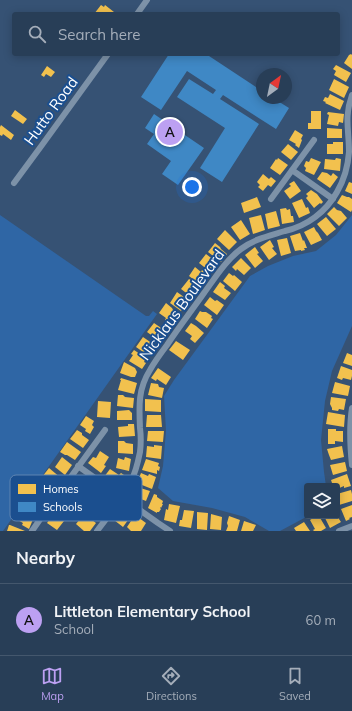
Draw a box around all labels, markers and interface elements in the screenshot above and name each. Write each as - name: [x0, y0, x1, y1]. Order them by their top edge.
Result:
- search box: [12, 12, 340, 56]
- icon: search: [26, 23, 48, 45]
- text: Search here: [58, 25, 140, 44]
- north arrow: [256, 68, 292, 104]
- street label: Hutto Road: [20, 73, 82, 149]
- pin: A: [157, 117, 183, 147]
- your location: [182, 177, 202, 197]
- street label: Nicklaus Boulevard: [135, 245, 228, 364]
- legend: [10, 475, 142, 521]
- text: Homes: [43, 482, 79, 496]
- map controls: [304, 483, 340, 519]
- button: layers: [304, 483, 340, 519]
- text: Schools: [43, 500, 82, 514]
- text: Nearby: [16, 547, 75, 568]
- text: Littleton Elementary School: [54, 602, 250, 621]
- text: A: [24, 612, 34, 628]
- text: 60 m: [306, 612, 336, 628]
- text: School: [54, 621, 94, 637]
- tab: Map: [41, 665, 64, 703]
- tab: Directions: [146, 665, 197, 703]
- tab: Saved: [279, 665, 311, 703]

